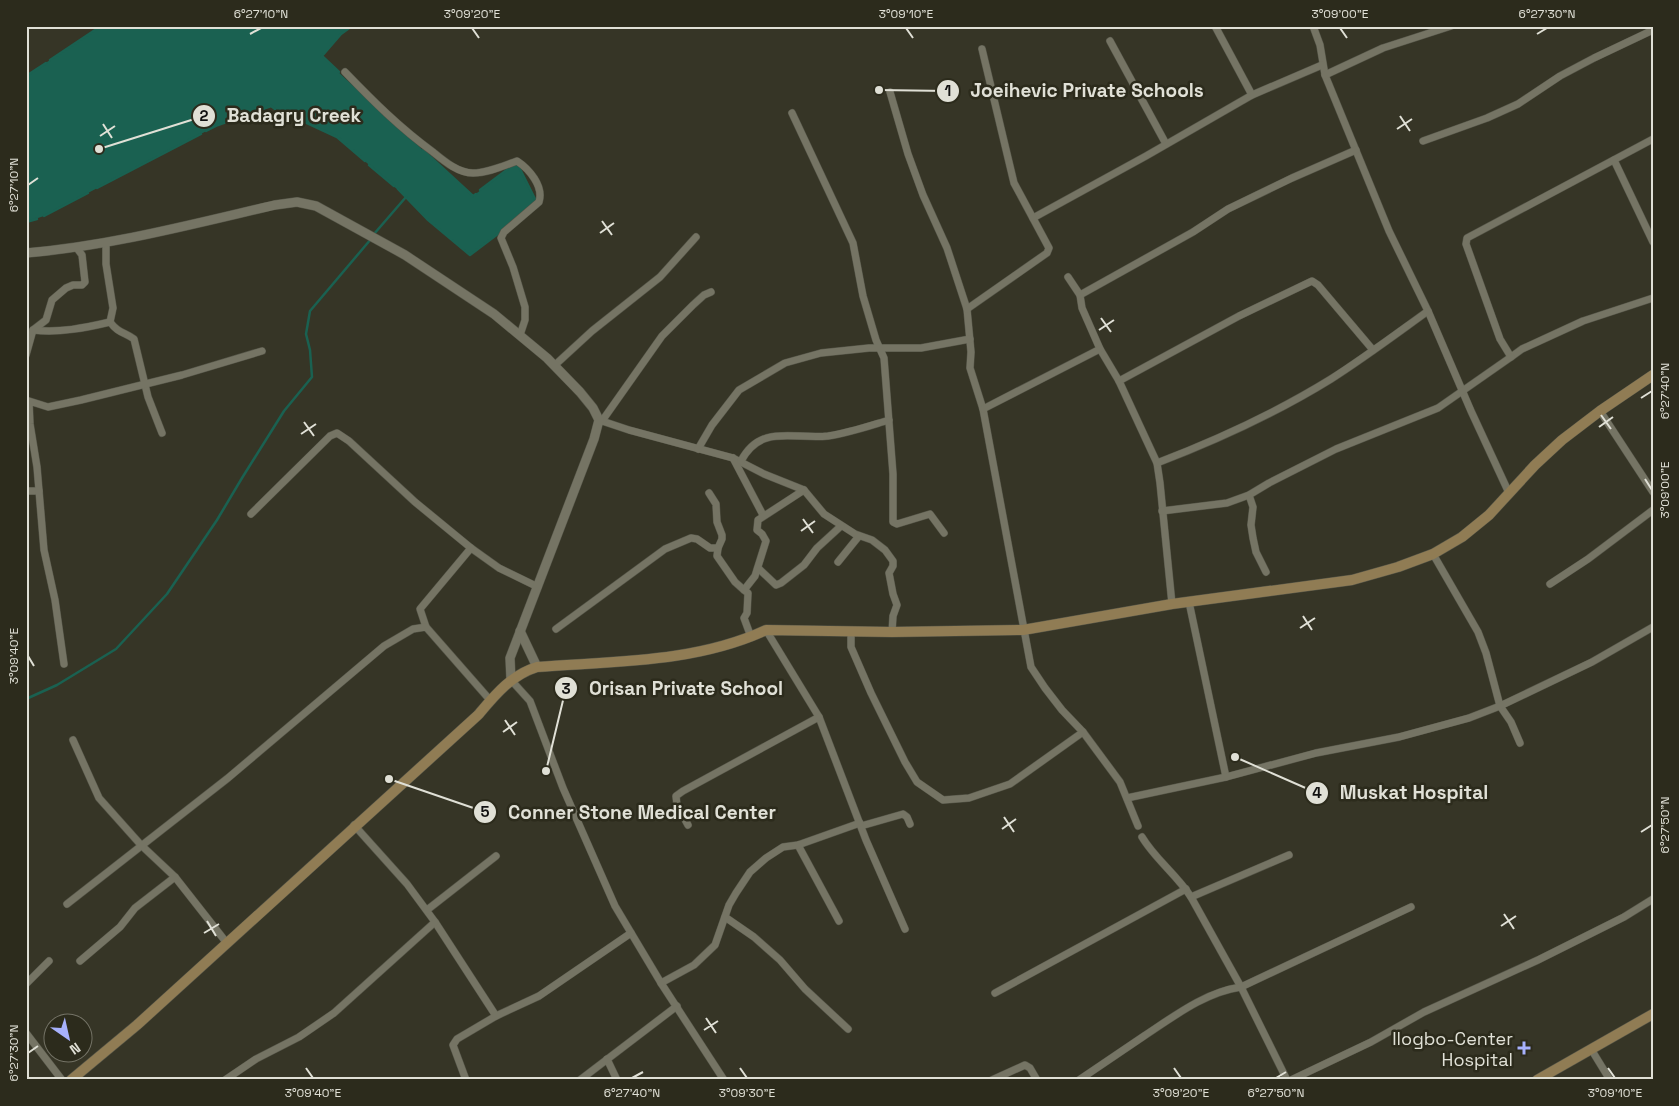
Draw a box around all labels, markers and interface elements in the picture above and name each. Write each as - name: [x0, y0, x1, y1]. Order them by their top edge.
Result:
- text: 6°27'10"N: [234, 6, 288, 22]
- text: 3°09'20"E: [444, 6, 501, 22]
- text: 3°09'10"E: [879, 6, 933, 22]
- text: 3°09'00"E: [1311, 6, 1369, 22]
- text: 6°27'30"N: [1519, 6, 1575, 22]
- callout: Joeihevic Private Schools: [936, 74, 1214, 108]
- text: Joeihevic Private Schools: [970, 78, 1204, 103]
- text: 1: [945, 81, 951, 100]
- callout: Badagry Creek: [192, 99, 372, 133]
- text: Badagry Creek: [227, 103, 362, 128]
- text: 2: [200, 106, 209, 125]
- text: 6°27'10"N: [6, 158, 22, 212]
- text: 6°27'40"N: [1657, 363, 1673, 419]
- text: 3°09'00"E: [1657, 461, 1673, 519]
- text: 3°09'40"E: [6, 628, 22, 684]
- callout: Orisan Private School: [553, 671, 793, 705]
- text: Orisan Private School: [589, 676, 783, 701]
- text: 3: [561, 679, 571, 698]
- callout: Muskat Hospital: [1304, 776, 1498, 810]
- text: Muskat Hospital: [1340, 780, 1488, 805]
- text: 4: [1312, 783, 1322, 802]
- callout: Conner Stone Medical Center: [473, 795, 785, 829]
- text: 6°27'50"N: [1657, 797, 1673, 853]
- text: Conner Stone Medical Center: [508, 800, 776, 825]
- text: 5: [480, 802, 490, 821]
- north arrow: [42, 1014, 92, 1064]
- text: 6°27'30"N: [6, 1025, 22, 1081]
- place label: Ilogbo-Center Hospital: [1392, 1027, 1513, 1071]
- text: N: [66, 1039, 84, 1059]
- marker: Ilogbo-Center Hospital: [1517, 1041, 1531, 1055]
- text: 3°09'40"E: [285, 1085, 341, 1101]
- text: 6°27'40"N: [604, 1085, 660, 1101]
- text: 3°09'30"E: [719, 1085, 776, 1101]
- text: 3°09'20"E: [1153, 1085, 1210, 1101]
- text: 6°27'50"N: [1248, 1085, 1304, 1101]
- text: 3°09'10"E: [1588, 1085, 1642, 1101]

